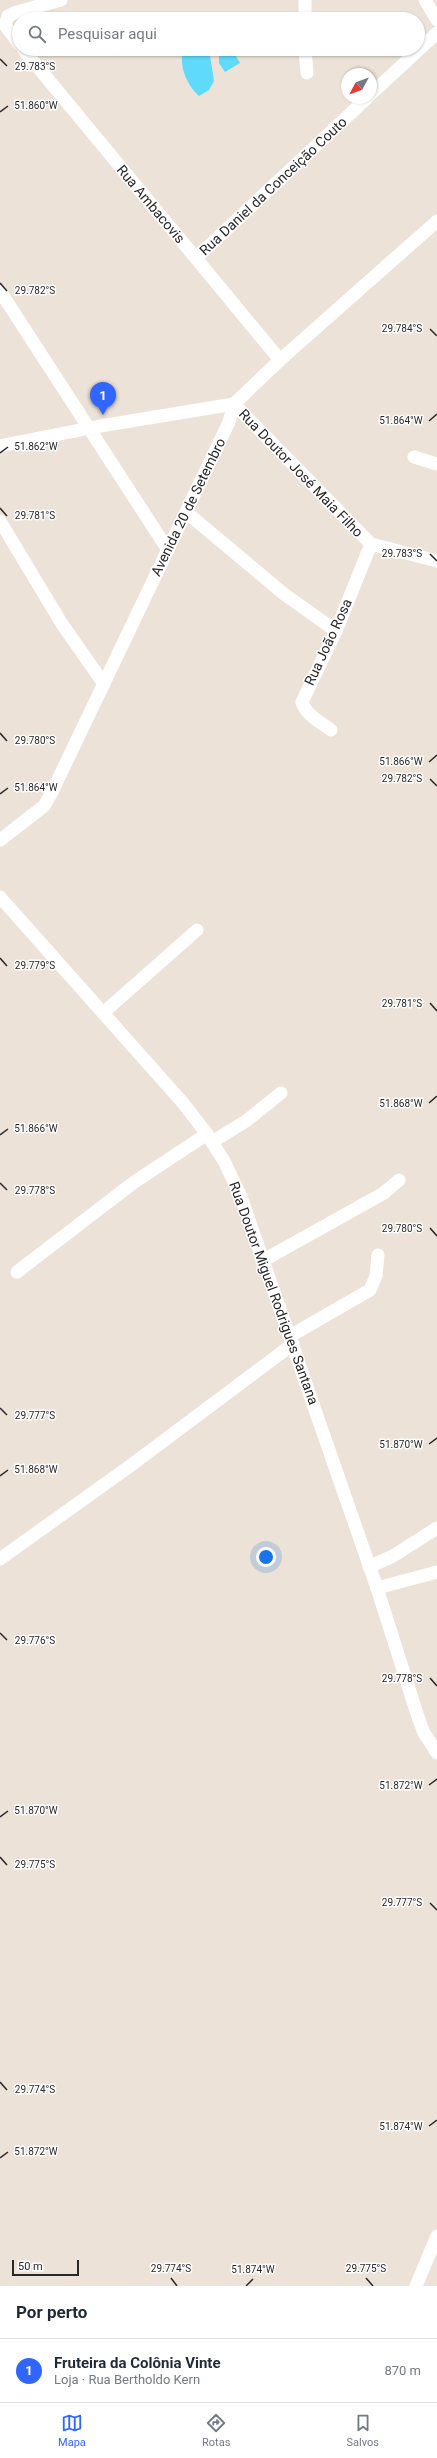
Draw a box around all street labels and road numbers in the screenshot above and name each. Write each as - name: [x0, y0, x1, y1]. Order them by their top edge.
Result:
- street label: Rua Daniel da Conceição Couto: [196, 114, 350, 258]
- street label: Rua Ambacovis: [114, 162, 188, 246]
- street label: Rua Doutor José Maia Filho: [236, 406, 366, 540]
- street label: Avenida 20 de Setembro: [148, 435, 228, 579]
- street label: Rua João Rosa: [301, 596, 355, 688]
- street label: Rua Doutor Miguel Rodrigues Santana: [226, 1179, 322, 1407]

